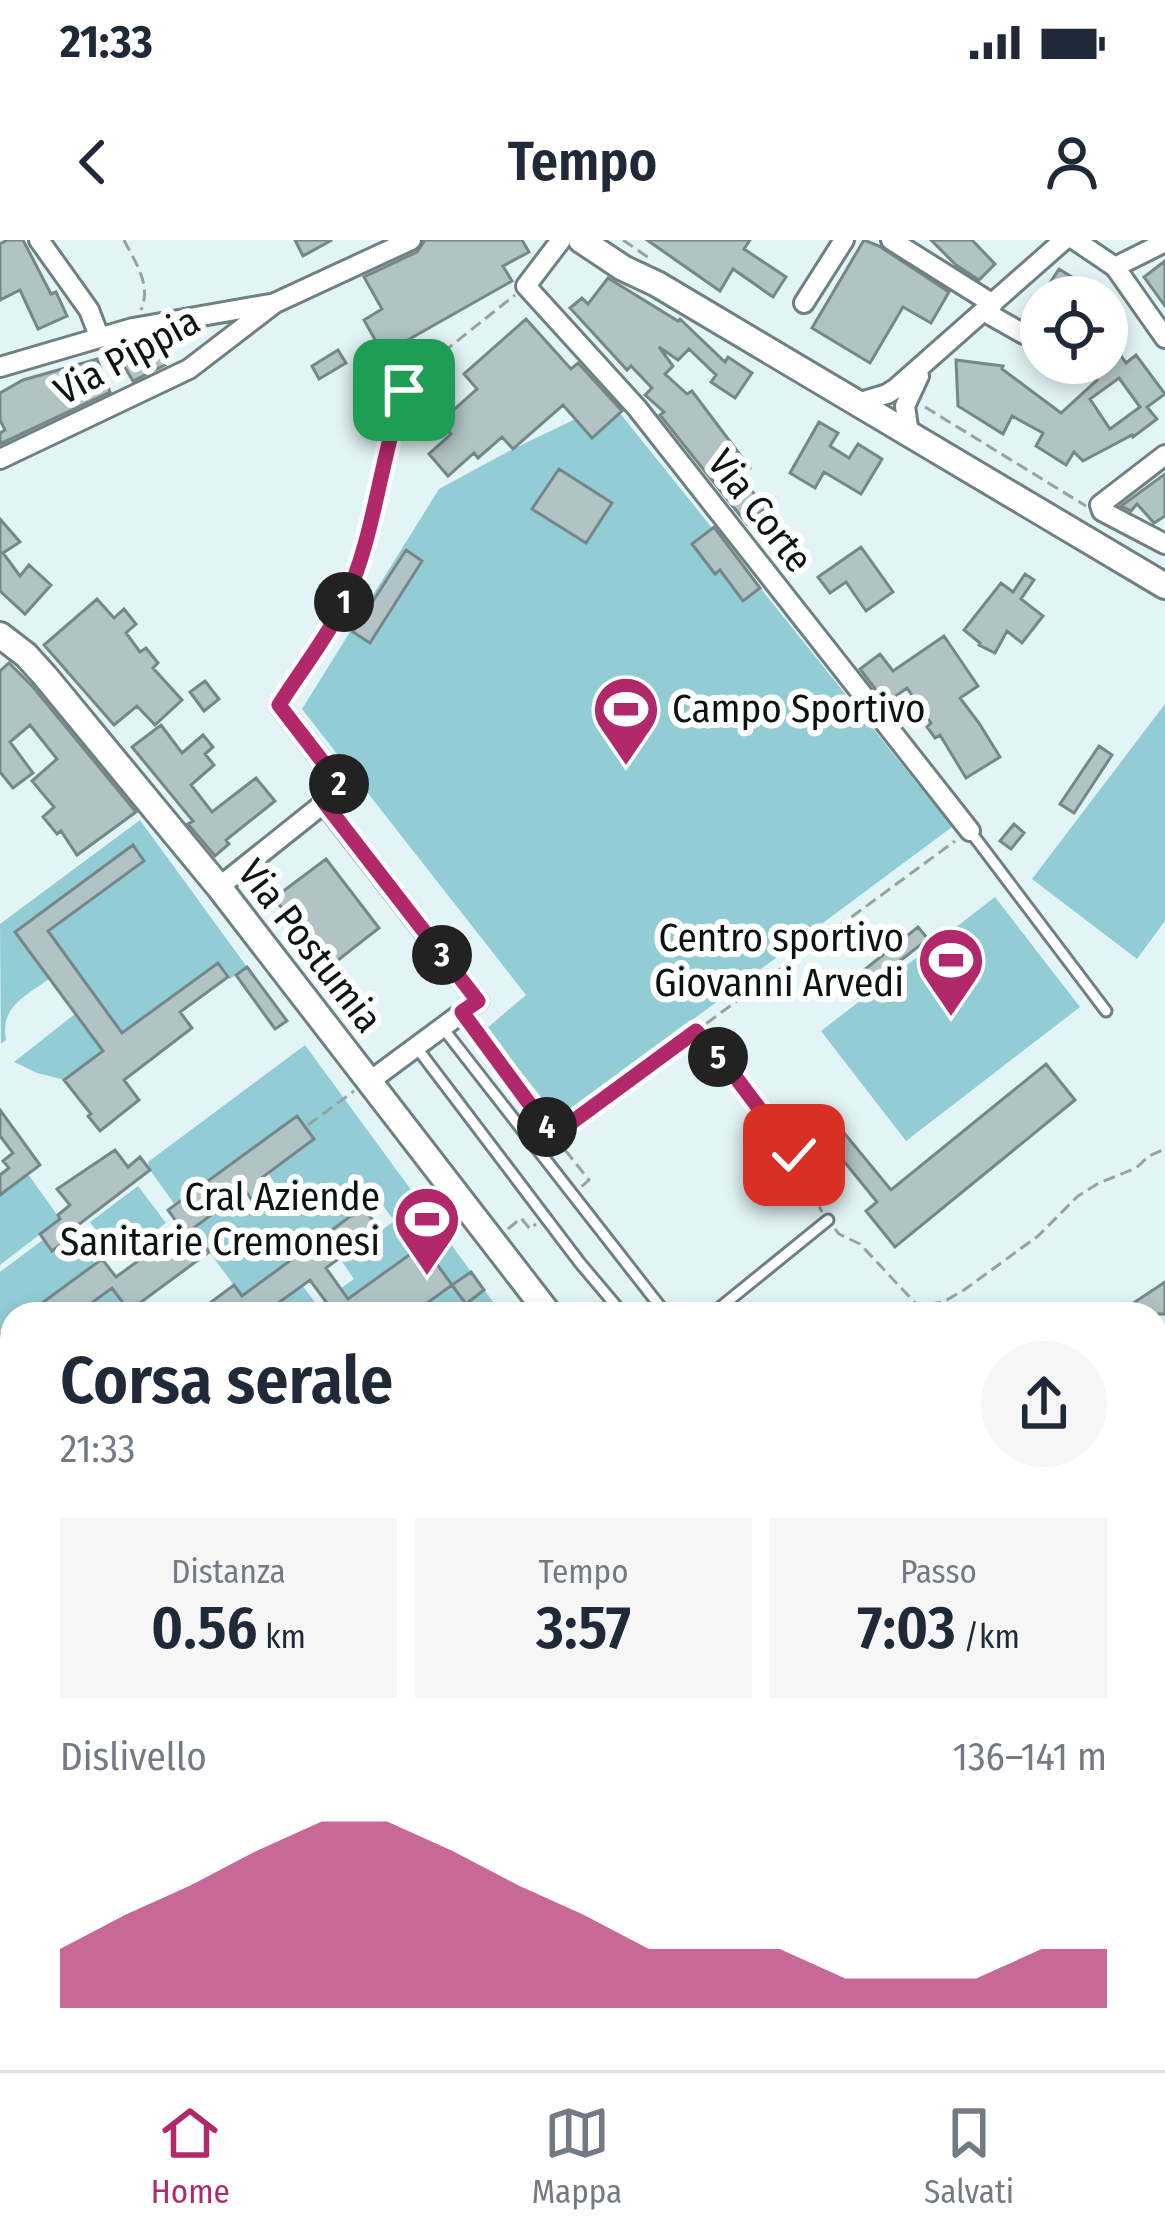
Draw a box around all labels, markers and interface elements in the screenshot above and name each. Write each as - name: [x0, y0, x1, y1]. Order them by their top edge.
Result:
- text: 21:33: [60, 15, 153, 69]
- icon: back: [60, 129, 126, 195]
- icon: person: [1039, 129, 1105, 195]
- text: Tempo: [508, 130, 657, 194]
- map controls: [1020, 276, 1128, 384]
- button: locate: [1020, 276, 1128, 384]
- street label: Via Pippia: [46, 297, 208, 415]
- pin: [353, 339, 455, 441]
- icon: arrive: [371, 357, 437, 423]
- street label: Via Corte: [698, 441, 822, 581]
- pin: 1: [314, 572, 374, 632]
- text: 1: [337, 582, 351, 622]
- sports icon: Campo Sportivo: [591, 674, 661, 768]
- place label: Campo Sportivo: [672, 686, 925, 732]
- pin: 2: [309, 754, 369, 814]
- text: 2: [331, 764, 347, 804]
- street label: Via Postumia: [228, 851, 392, 1041]
- place label: Centro sportivo Giovanni Arvedi: [654, 915, 904, 1006]
- pin: 3: [412, 925, 472, 985]
- sports icon: Centro sportivo Giovanni Arvedi: [916, 925, 986, 1019]
- text: 3: [434, 935, 450, 975]
- pin: 5: [688, 1027, 748, 1087]
- text: 5: [710, 1037, 726, 1077]
- pin: 4: [517, 1097, 577, 1157]
- pin: [743, 1104, 845, 1206]
- text: 4: [539, 1107, 555, 1147]
- icon: check: [761, 1122, 827, 1188]
- place label: Cral Aziende Sanitarie Cremonesi: [60, 1174, 380, 1265]
- sports icon: Cral Aziende Sanitarie Cremonesi: [392, 1184, 462, 1278]
- text: Corsa serale: [60, 1341, 393, 1420]
- button: share: [981, 1341, 1107, 1467]
- text: 21:33: [60, 1426, 135, 1472]
- text: Distanza: [171, 1552, 286, 1592]
- text: Tempo: [538, 1552, 629, 1592]
- text: Passo: [900, 1552, 977, 1592]
- text: 0.56: [151, 1592, 257, 1664]
- text: 3:57: [536, 1592, 631, 1664]
- text: 7:03: [857, 1592, 956, 1664]
- text: km: [257, 1617, 306, 1657]
- text: /km: [956, 1617, 1020, 1657]
- text: Dislivello: [60, 1734, 207, 1780]
- text: 136–141 m: [953, 1734, 1107, 1780]
- tab: Home: [151, 2100, 230, 2212]
- tab: Mappa: [532, 2100, 622, 2212]
- tab: Salvati: [924, 2100, 1014, 2212]

